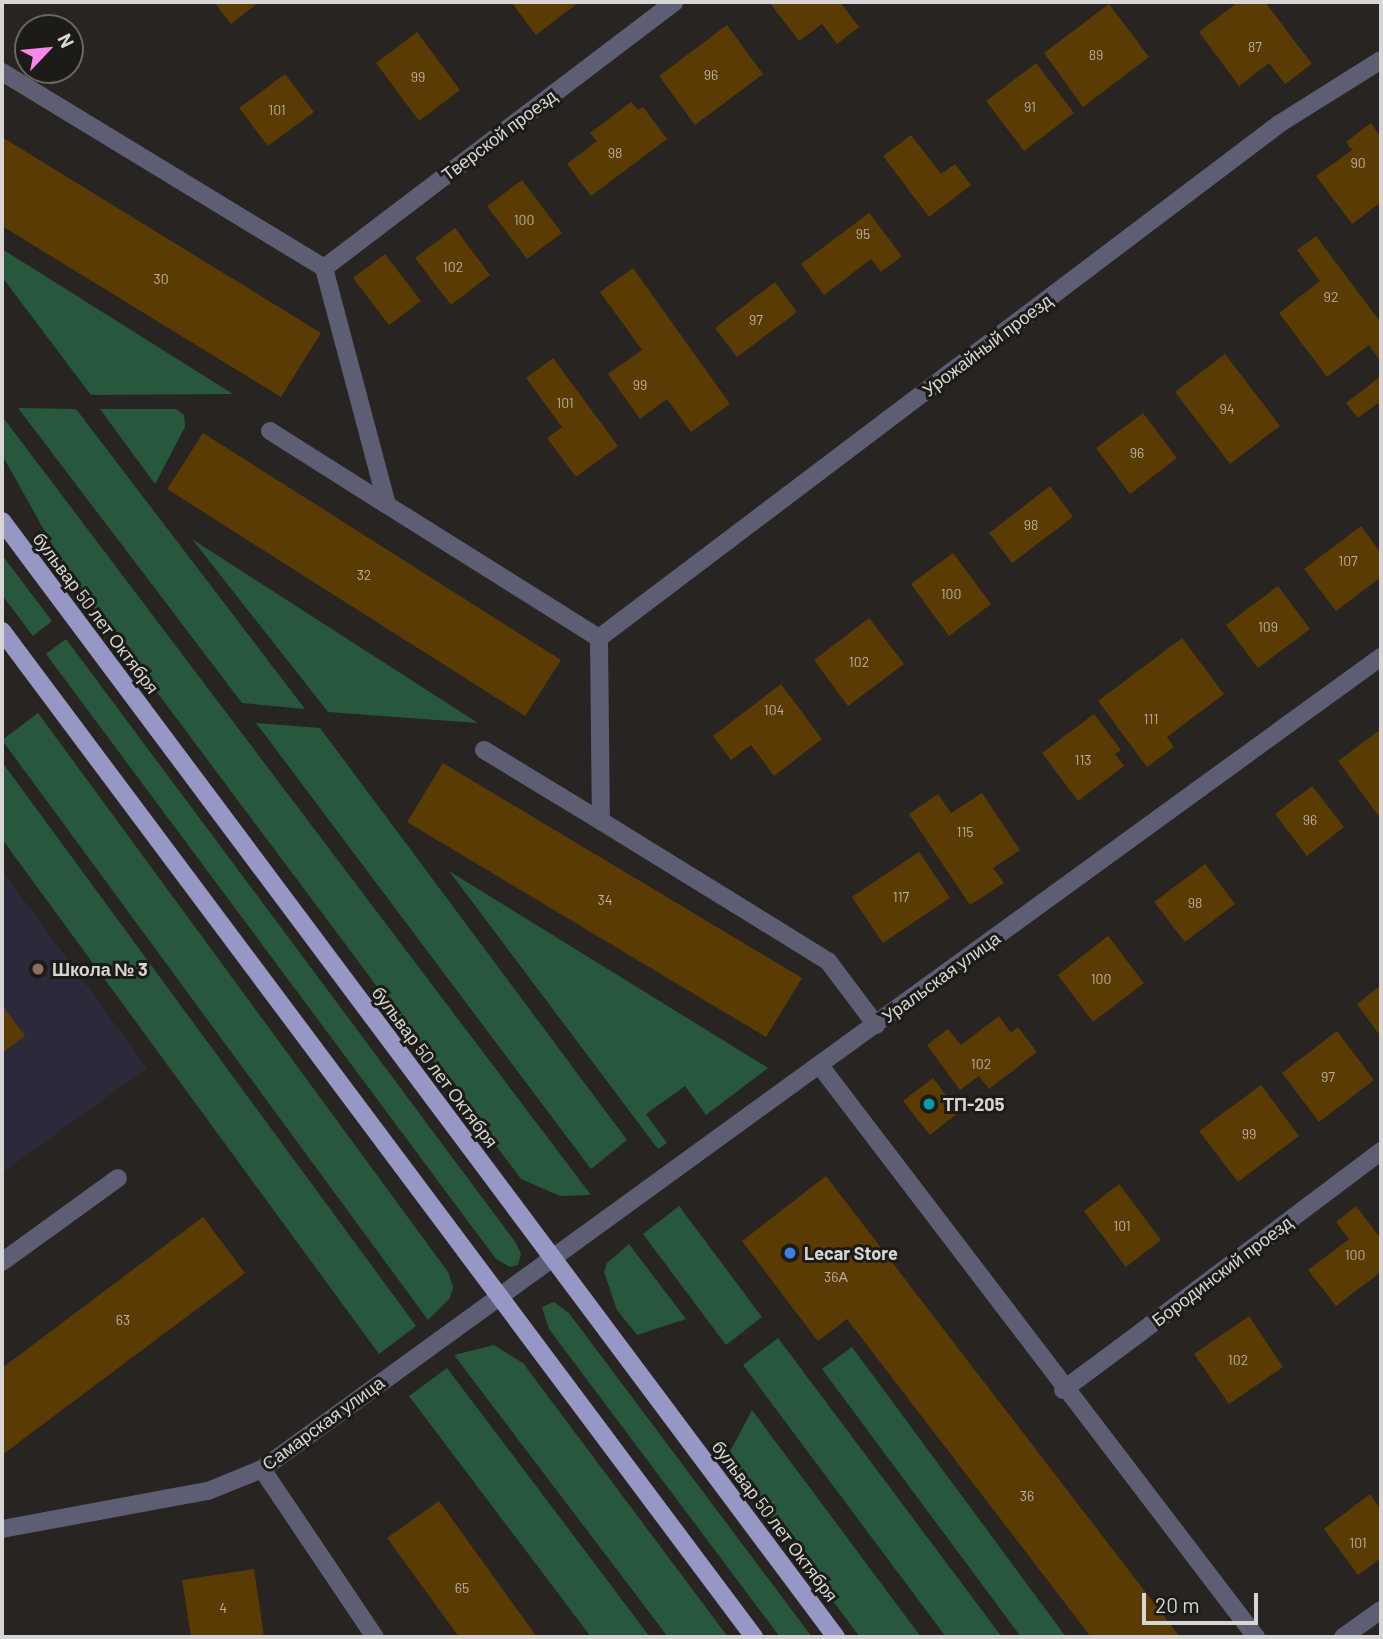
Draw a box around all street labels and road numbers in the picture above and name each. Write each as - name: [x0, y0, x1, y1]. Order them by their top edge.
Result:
- street label: Тверской проезд: [437, 85, 561, 185]
- street label: Урожайный проезд: [918, 289, 1056, 401]
- street label: бульвар 50 лет Октября: [28, 528, 164, 698]
- street label: Уральская улица: [878, 927, 1004, 1027]
- street label: бульвар 50 лет Октября: [367, 982, 503, 1152]
- street label: Бородинский проезд: [1148, 1211, 1296, 1331]
- street label: Самарская улица: [258, 1371, 388, 1475]
- street label: бульвар 50 лет Октября: [707, 1436, 843, 1606]

